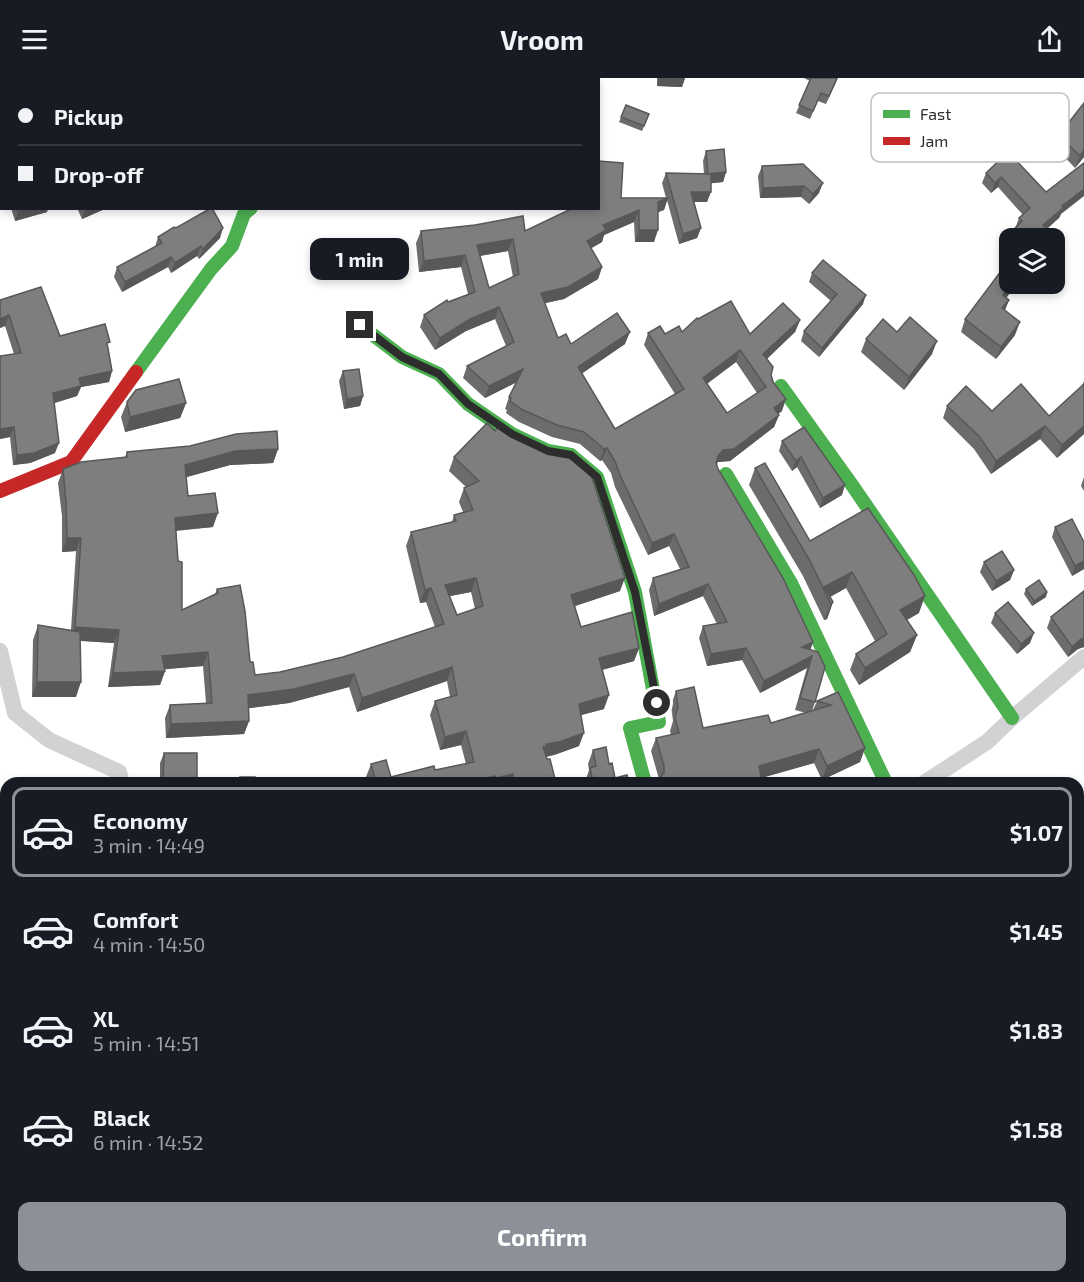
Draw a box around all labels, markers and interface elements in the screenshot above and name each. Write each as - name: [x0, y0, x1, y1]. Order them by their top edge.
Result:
- icon: menu: [18, 23, 51, 56]
- text: Vroom: [500, 23, 584, 55]
- icon: share: [1033, 23, 1066, 56]
- legend: [871, 93, 1069, 162]
- text: Pickup: [54, 103, 123, 129]
- text: Fast: [920, 104, 951, 123]
- text: Jam: [920, 131, 948, 150]
- text: Drop-off: [54, 161, 143, 187]
- map controls: [999, 228, 1065, 294]
- button: layers: [999, 228, 1065, 294]
- callout: 1 min: [310, 238, 410, 280]
- text: 1 min: [335, 247, 384, 271]
- route end: [346, 311, 373, 338]
- route start: [643, 689, 670, 716]
- icon: car: [21, 805, 75, 859]
- text: Economy: [93, 807, 188, 833]
- text: $1.07: [1010, 819, 1063, 845]
- text: 3 min · 14:49: [93, 833, 205, 857]
- icon: car: [21, 904, 75, 958]
- text: Comfort: [93, 906, 178, 932]
- text: $1.45: [1009, 918, 1063, 944]
- text: 4 min · 14:50: [93, 932, 205, 956]
- icon: car: [21, 1003, 75, 1057]
- text: XL: [93, 1005, 119, 1031]
- text: $1.83: [1009, 1017, 1063, 1043]
- text: 5 min · 14:51: [93, 1031, 200, 1055]
- icon: car: [21, 1102, 75, 1156]
- text: Black: [93, 1104, 150, 1130]
- text: $1.58: [1010, 1116, 1063, 1142]
- text: 6 min · 14:52: [93, 1130, 204, 1154]
- button: Confirm: [18, 1202, 1066, 1271]

